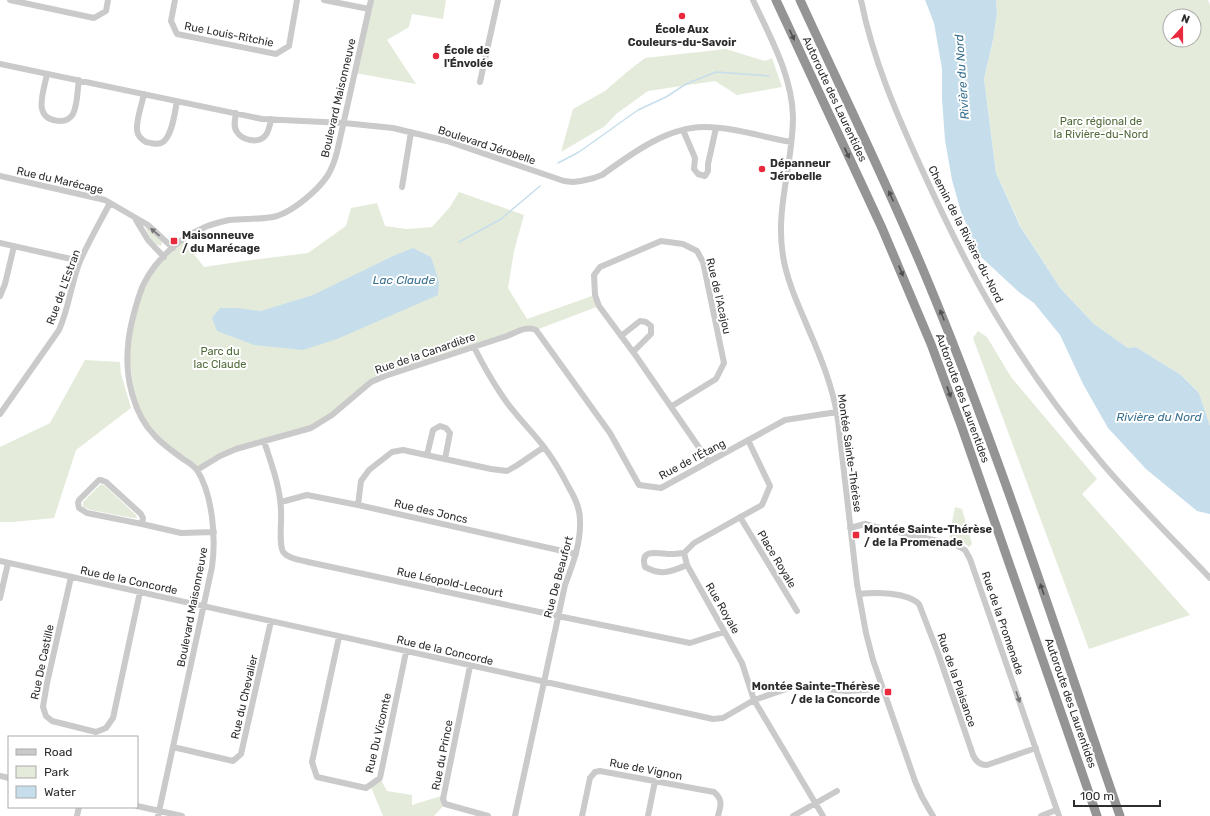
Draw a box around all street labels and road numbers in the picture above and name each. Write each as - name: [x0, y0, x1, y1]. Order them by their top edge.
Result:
- street label: Rue Louis-Ritchie: [183, 19, 275, 50]
- street label: Autoroute des Laurentides: [800, 35, 869, 164]
- street label: Boulevard Maisonneuve: [318, 37, 359, 159]
- street label: Boulevard Jérobelle: [436, 124, 537, 167]
- street label: Chemin de la Rivière-du-Nord: [925, 163, 1006, 305]
- street label: Rue du Marécage: [15, 164, 104, 197]
- street label: Rue de L'Estran: [44, 248, 83, 326]
- street label: Rue de l'Acajou: [703, 257, 734, 335]
- street label: Rue de la Canardière: [373, 330, 477, 377]
- street label: Autoroute des Laurentides: [933, 332, 992, 465]
- street label: Montée Sainte-Thérèse: [835, 393, 864, 513]
- street label: Rue de l'Étang: [657, 436, 728, 482]
- street label: Rue des Joncs: [393, 497, 469, 526]
- street label: Place Royale: [754, 528, 799, 590]
- street label: Rue De Beaufort: [541, 534, 576, 620]
- street label: Boulevard Maisonneuve: [174, 546, 210, 668]
- street label: Rue de la Concorde: [79, 564, 179, 597]
- street label: Rue Léopold-Lecourt: [396, 565, 505, 600]
- street label: Rue de la Promenade: [979, 570, 1026, 677]
- street label: Rue Royale: [703, 580, 742, 636]
- street label: Rue De Castille: [28, 623, 57, 701]
- street label: Rue de la Plaisance: [934, 631, 979, 729]
- street label: Rue de la Concorde: [395, 633, 495, 668]
- street label: Autoroute des Laurentides: [1042, 636, 1099, 770]
- street label: Rue du Chevalier: [228, 653, 261, 741]
- street label: Rue Du Vicomte: [363, 692, 394, 774]
- street label: Rue du Prince: [429, 719, 456, 791]
- street label: Rue de Vignon: [608, 756, 683, 783]

